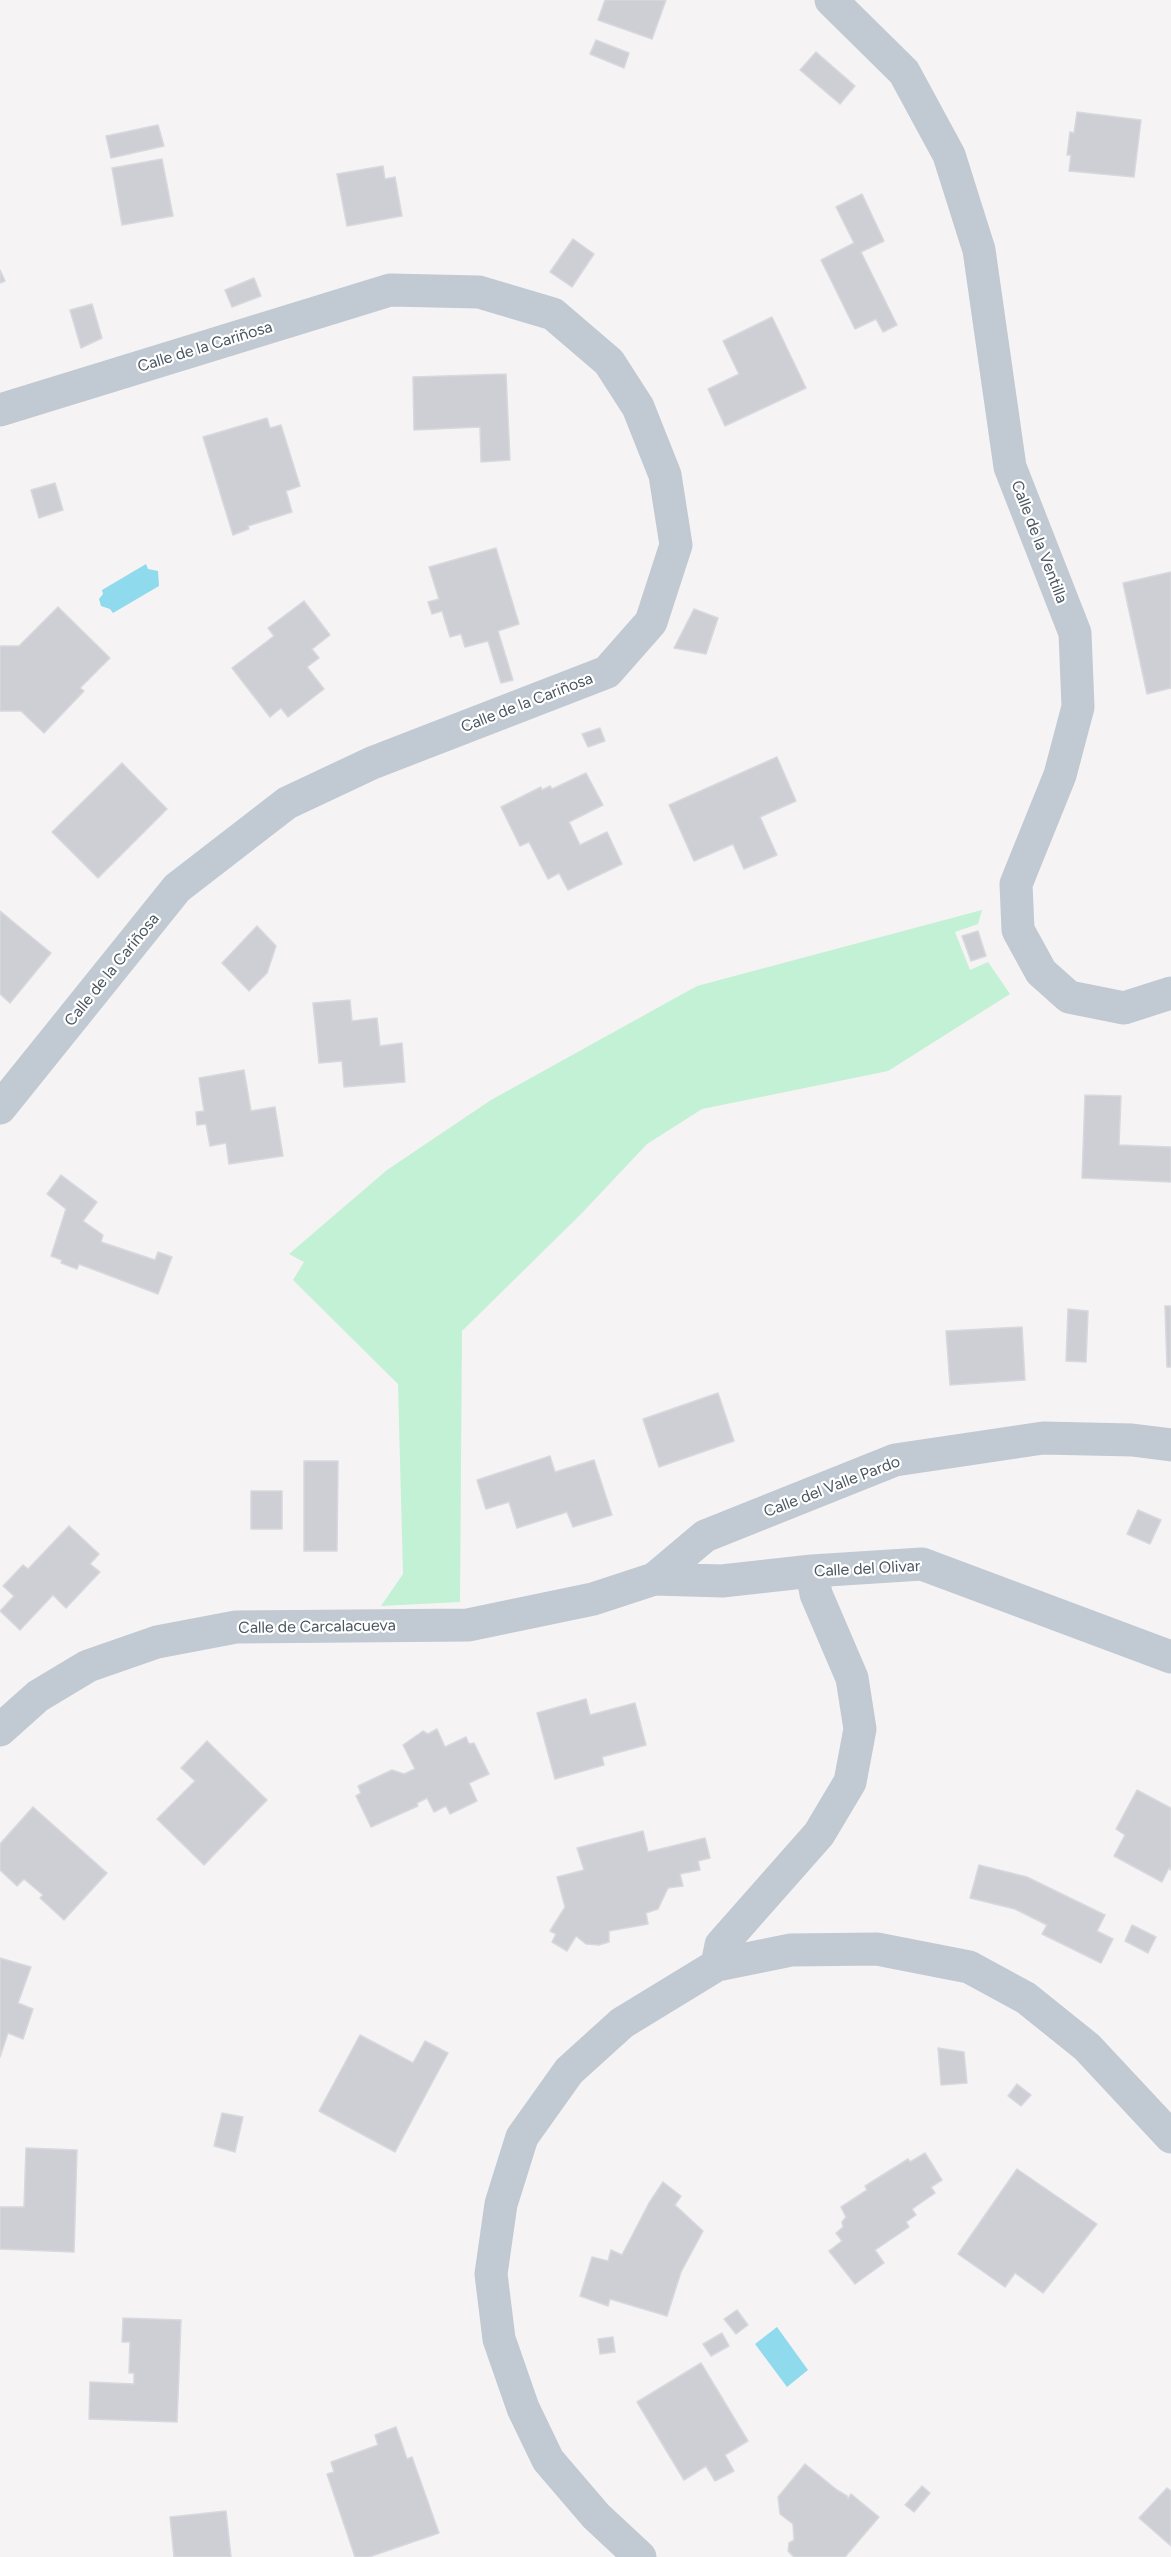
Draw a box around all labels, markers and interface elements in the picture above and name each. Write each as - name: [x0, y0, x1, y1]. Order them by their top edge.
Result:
- street label: Calle de la Cariñosa: [135, 317, 275, 377]
- street label: Calle de la Ventilla: [1007, 478, 1071, 606]
- street label: Calle de la Cariñosa: [458, 669, 596, 737]
- street label: Calle de la Cariñosa: [61, 910, 163, 1030]
- street label: Calle del Valle Pardo: [761, 1452, 903, 1522]
- street label: Calle del Olivar: [813, 1557, 921, 1581]
- street label: Calle de Carcalacueva: [238, 1616, 396, 1638]

